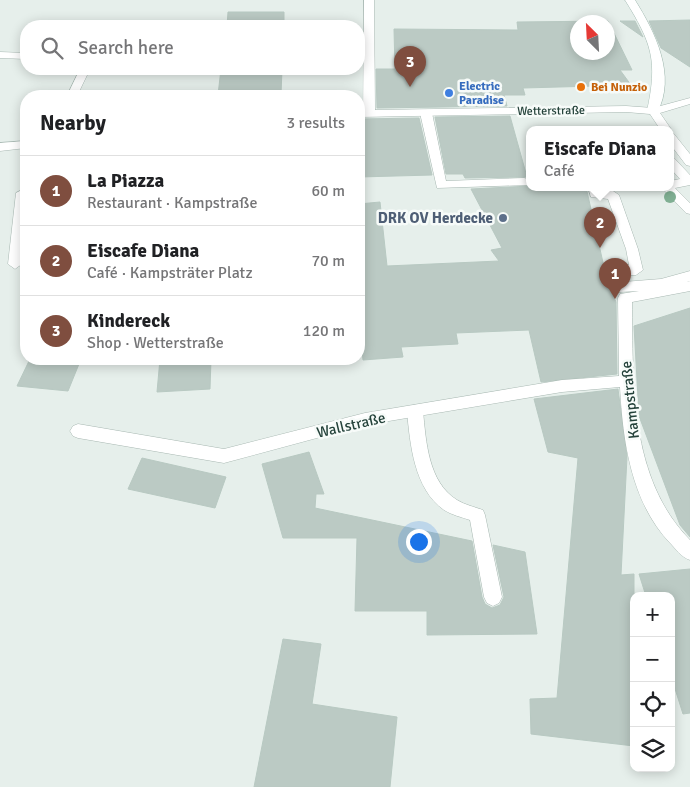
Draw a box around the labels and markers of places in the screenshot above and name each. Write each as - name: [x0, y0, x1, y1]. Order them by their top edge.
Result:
- pin: 3: [394, 46, 426, 87]
- place label: Electric Paradise: [459, 79, 504, 108]
- place label: Bei Nunzio: [591, 80, 647, 95]
- marker: Bei Nunzio: [575, 81, 587, 93]
- marker: Electric Paradise: [443, 87, 455, 99]
- pin: 2: [584, 207, 616, 248]
- place label: DRK OV Herdecke: [378, 209, 493, 227]
- marker: DRK OV Herdecke: [497, 212, 509, 224]
- pin: 1: [599, 258, 631, 299]

